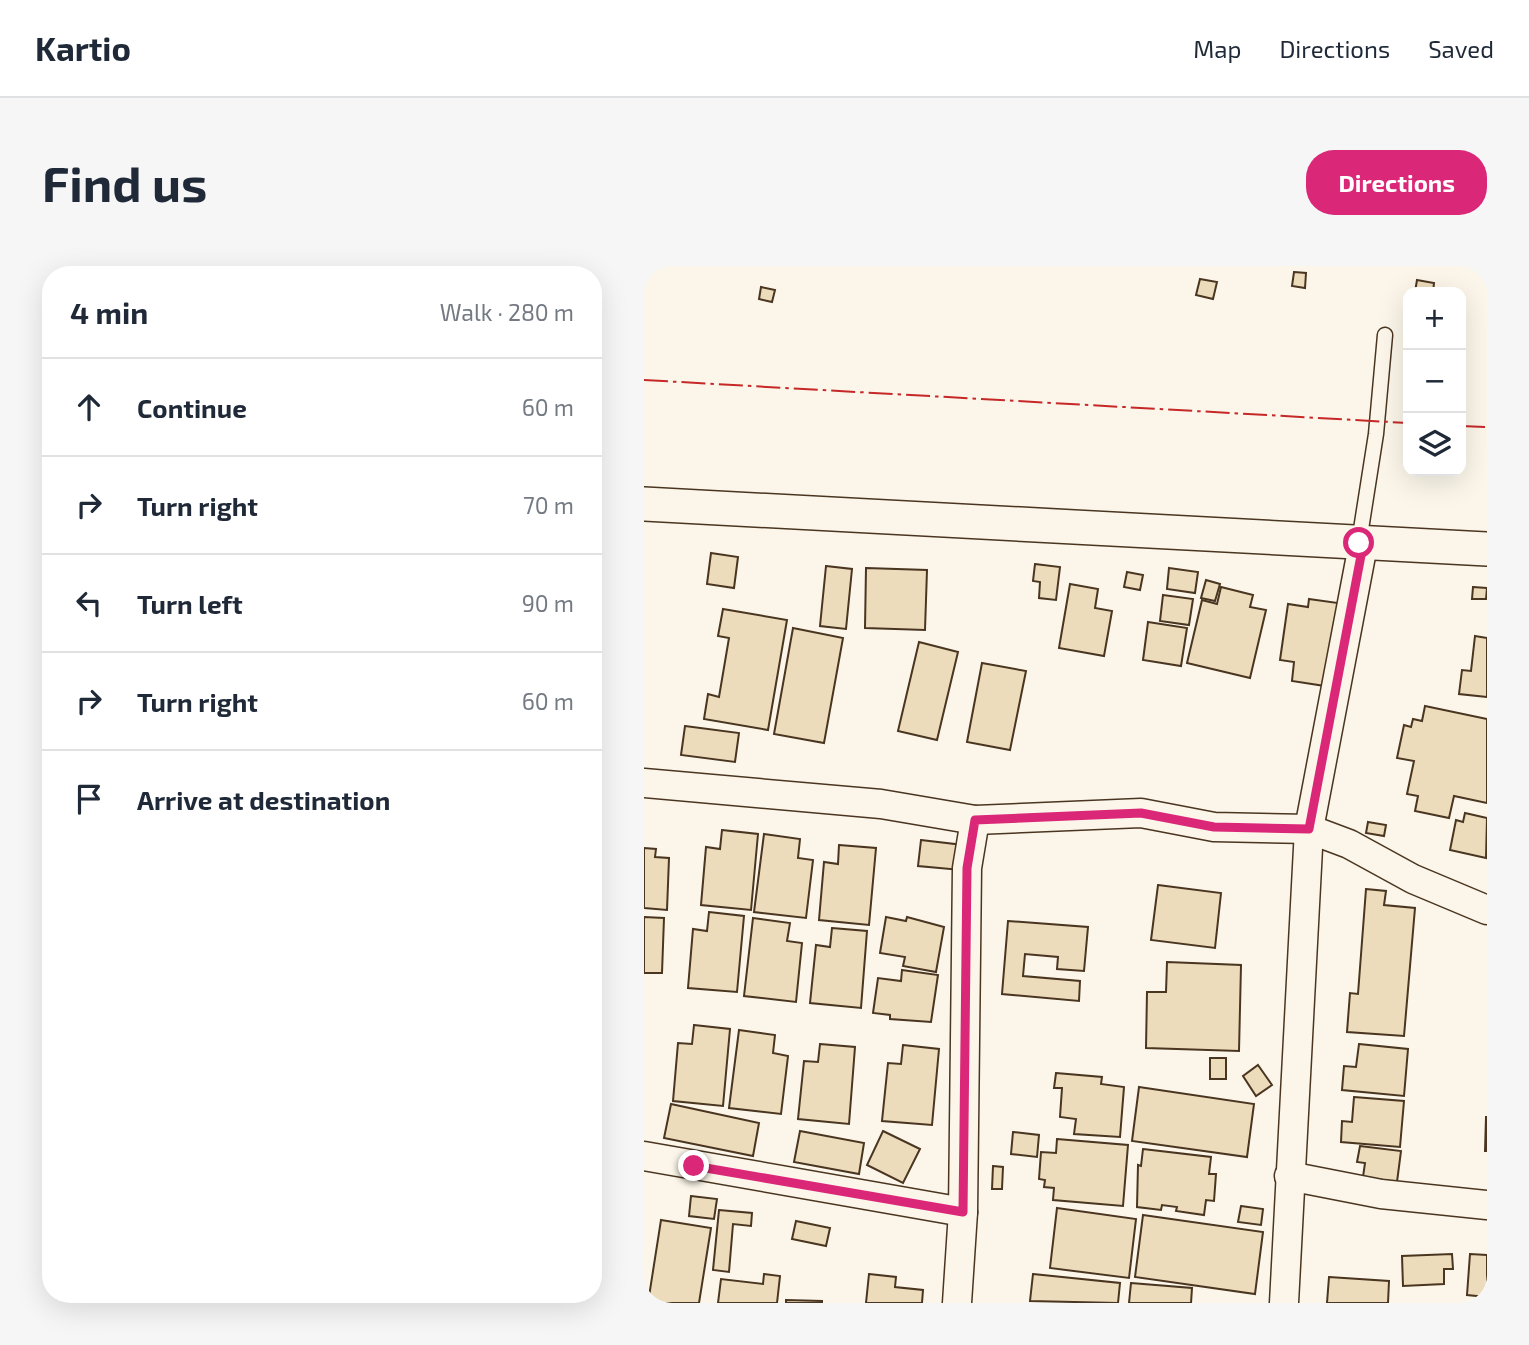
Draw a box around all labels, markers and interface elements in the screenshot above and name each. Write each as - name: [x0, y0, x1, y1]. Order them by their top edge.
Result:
- text: Kartio: [35, 28, 131, 68]
- text: Map: [1193, 34, 1241, 63]
- text: Directions: [1279, 34, 1390, 63]
- text: Saved: [1428, 34, 1494, 63]
- button: Directions: [1306, 150, 1487, 215]
- text: Find us: [42, 153, 207, 212]
- map controls: [1403, 287, 1466, 476]
- button: +: [1403, 287, 1466, 350]
- text: 4 min: [70, 294, 148, 330]
- text: Walk · 280 m: [440, 298, 574, 326]
- button: −: [1403, 350, 1466, 413]
- icon: ahead: [70, 388, 108, 426]
- text: Continue: [137, 392, 247, 423]
- text: 60 m: [522, 393, 574, 421]
- button: layers: [1403, 413, 1466, 476]
- icon: right: [70, 486, 108, 524]
- text: Turn right: [137, 490, 258, 521]
- text: 70 m: [523, 491, 574, 519]
- route start: [1343, 527, 1374, 558]
- icon: left: [70, 584, 108, 622]
- text: Turn left: [137, 588, 243, 619]
- text: 90 m: [522, 589, 574, 617]
- icon: right: [70, 682, 108, 720]
- text: Turn right: [137, 686, 258, 717]
- text: 60 m: [522, 687, 574, 715]
- icon: arrive: [70, 780, 108, 818]
- text: Arrive at destination: [137, 784, 390, 815]
- route end: [678, 1150, 709, 1181]

